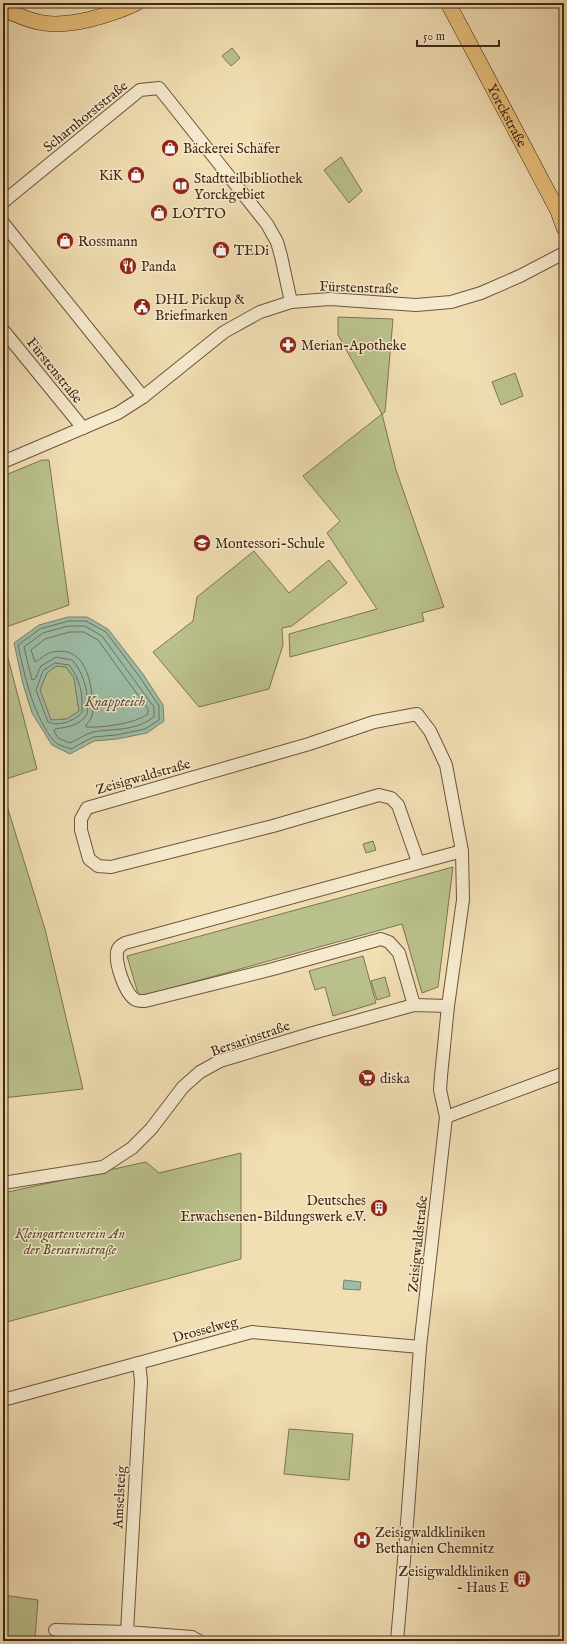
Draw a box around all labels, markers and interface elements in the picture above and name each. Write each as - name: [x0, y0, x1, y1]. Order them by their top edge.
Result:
- scale bar: [417, 22, 499, 48]
- text: 50 m: [423, 29, 445, 44]
- street label: Scharnhorststraße: [40, 77, 132, 156]
- street label: Yorckstraße: [482, 81, 531, 151]
- shop icon: Bäckerei Schäfer: [160, 138, 180, 158]
- place label: Bäckerei Schäfer: [183, 140, 280, 158]
- shop icon: KiK: [126, 165, 146, 185]
- place label: KiK: [99, 167, 124, 185]
- place label: Stadtteilbibliothek Yorckgebiet: [194, 170, 303, 204]
- library icon: Stadtteilbibliothek Yorckgebiet: [171, 176, 191, 196]
- shop icon: LOTTO: [149, 203, 169, 223]
- place label: LOTTO: [172, 205, 226, 223]
- shop icon: Rossmann: [55, 231, 75, 251]
- place label: Rossmann: [78, 233, 138, 251]
- shop icon: TEDi: [211, 240, 231, 260]
- place label: TEDi: [234, 242, 269, 260]
- restaurant icon: Panda: [118, 256, 138, 276]
- place label: Panda: [141, 258, 177, 276]
- street label: Fürstenstraße: [319, 278, 400, 298]
- place label: DHL Pickup & Briefmarken: [155, 291, 245, 325]
- public building icon: DHL Pickup & Briefmarken: [132, 297, 152, 317]
- street label: Fürstenstraße: [22, 334, 87, 408]
- pharmacy icon: Merian-Apotheke: [278, 335, 298, 355]
- place label: Merian-Apotheke: [301, 337, 407, 355]
- school or university icon: Montessori-Schule: [192, 533, 212, 553]
- place label: Montessori-Schule: [215, 535, 325, 553]
- water label: Knappteich: [84, 692, 146, 711]
- street label: Zeisigwaldstraße: [94, 755, 193, 799]
- street label: Bersarinstraße: [208, 1017, 293, 1061]
- supermarket icon: diska: [357, 1068, 377, 1088]
- place label: diska: [380, 1070, 411, 1088]
- place label: Deutsches Erwachsenen-Bildungswerk e.V.: [180, 1192, 366, 1226]
- street label: Zeisigwaldstraße: [404, 1194, 432, 1294]
- building icon: Deutsches Erwachsenen-Bildungswerk e.V.: [369, 1198, 389, 1218]
- park label: Kleingartenverein An der Bersarinstraße: [14, 1225, 125, 1259]
- street label: Drosselweg: [171, 1313, 240, 1347]
- street label: Amselsteig: [109, 1465, 131, 1530]
- place label: Zeisigwaldkliniken Bethanien Chemnitz: [375, 1524, 495, 1558]
- hospital icon: Zeisigwaldkliniken Bethanien Chemnitz: [352, 1530, 372, 1550]
- place label: Zeisigwaldkliniken - Haus E: [398, 1563, 510, 1597]
- building icon: Zeisigwaldkliniken - Haus E: [512, 1569, 532, 1589]

